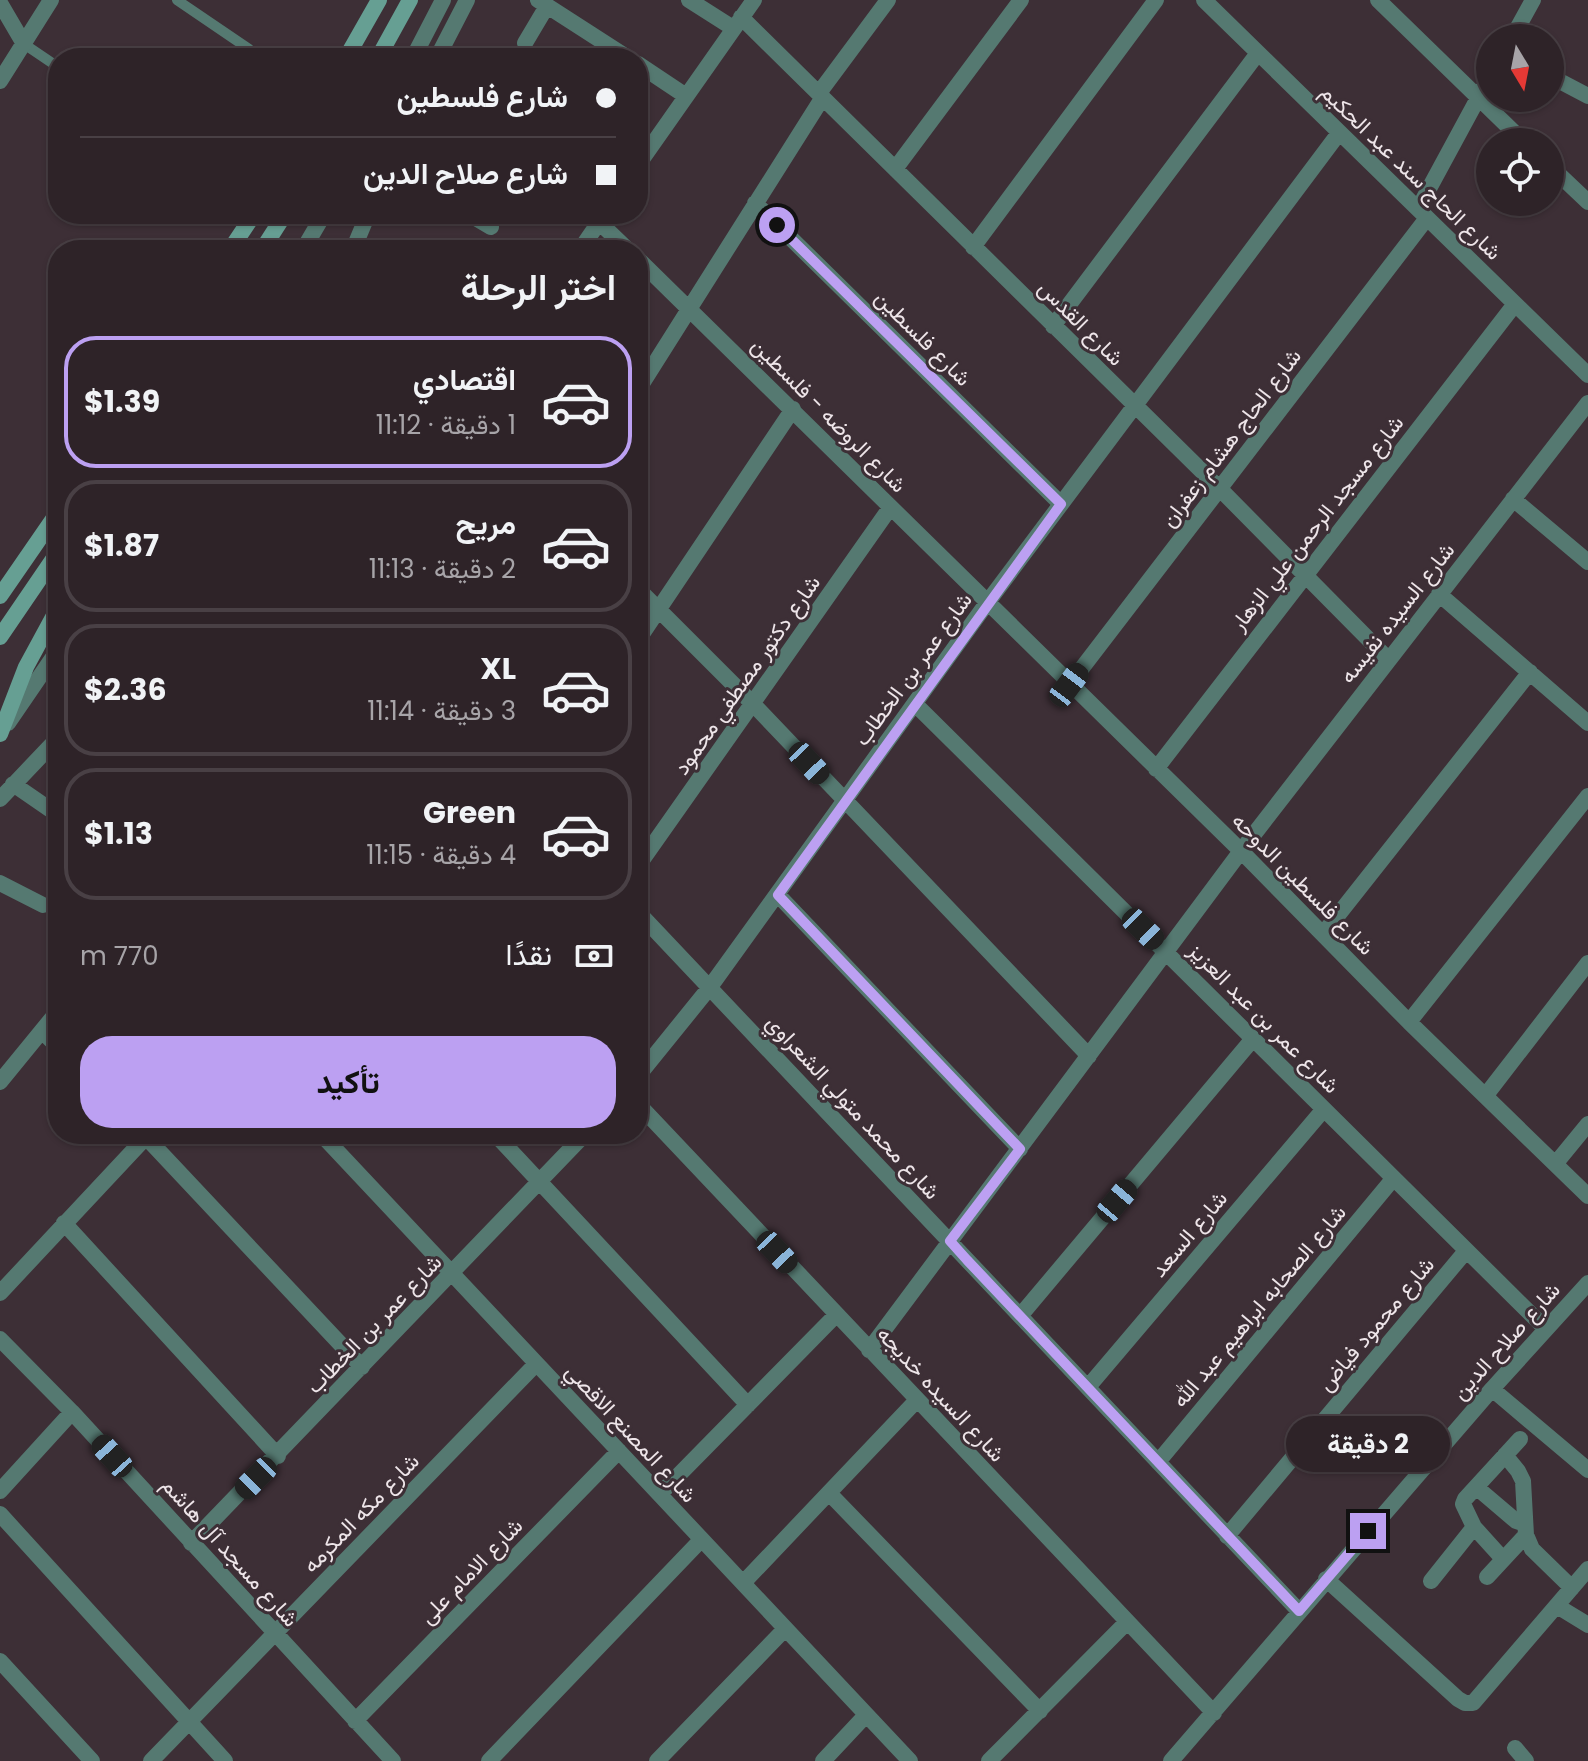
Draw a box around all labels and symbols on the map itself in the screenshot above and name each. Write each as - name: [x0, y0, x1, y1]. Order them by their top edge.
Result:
- north arrow: [1476, 24, 1564, 112]
- street label: شارع الحاج سند عبد الحكيم: [1313, 77, 1509, 267]
- route start: [759, 207, 795, 243]
- street label: شارع القدس: [1031, 273, 1131, 373]
- street label: شارع فلسطين: [868, 283, 978, 393]
- street label: شارع الروضه - فلسطين: [744, 330, 914, 500]
- street label: شارع الحاج هشام زعفران: [1153, 342, 1309, 534]
- street label: شارع مسجد الرحمن علي الزهار: [1222, 409, 1413, 640]
- street label: شارع السيده نفيسه: [1332, 536, 1462, 690]
- street label: شارع دكتور مصطفي محمود: [666, 569, 830, 783]
- street label: شارع عمر بن الخطاب: [847, 586, 979, 752]
- car: [1045, 659, 1093, 711]
- car: [784, 737, 834, 789]
- street label: شارع فلسطين الدوحه: [1225, 806, 1381, 962]
- car: [1117, 904, 1169, 954]
- street label: شارع عمر بن عبد العزيز: [1181, 935, 1346, 1100]
- street label: شارع محمد متولي الشعراوي: [757, 1008, 947, 1208]
- car: [1092, 1175, 1142, 1227]
- street label: شارع السعد: [1144, 1184, 1234, 1284]
- street label: شارع الصحابه ابراهيم عبد الله: [1165, 1198, 1353, 1414]
- car: [752, 1226, 802, 1278]
- street label: شارع عمر بن الخطاب: [299, 1247, 449, 1401]
- street label: شارع محمود فياض: [1310, 1250, 1442, 1398]
- street label: شارع صلاح الدين: [1445, 1275, 1567, 1407]
- street label: شارع السيده خديجه: [870, 1319, 1012, 1469]
- street label: شارع المصنع الاقصي: [556, 1356, 704, 1512]
- callout: 2 دقيقة: [1286, 1415, 1450, 1471]
- car: [87, 1430, 137, 1482]
- street label: شارع مكه المكرمه: [296, 1446, 426, 1580]
- car: [231, 1453, 281, 1503]
- street label: شارع مسجد آل هاشم: [154, 1470, 306, 1634]
- street label: شارع الامام على: [412, 1511, 530, 1631]
- route end: [1350, 1513, 1386, 1549]

